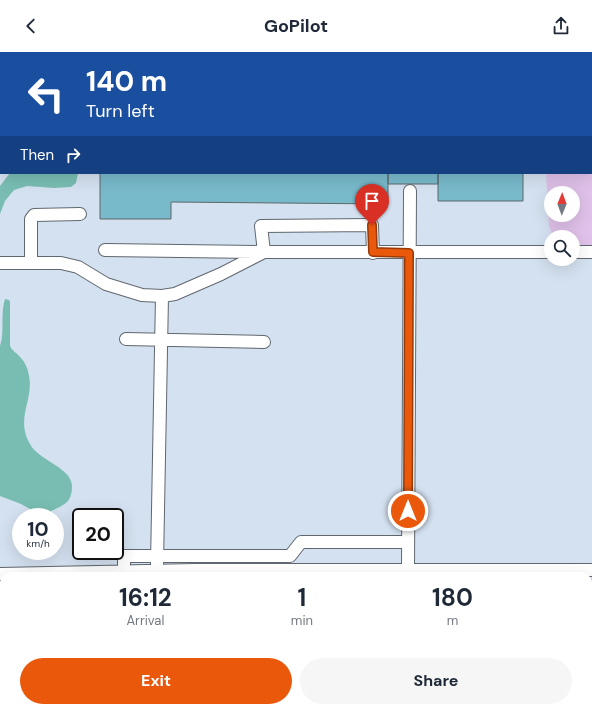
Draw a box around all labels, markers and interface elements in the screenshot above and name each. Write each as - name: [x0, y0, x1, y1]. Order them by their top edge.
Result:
- text: GoPilot: [264, 14, 328, 38]
- icon: back: [20, 15, 42, 37]
- icon: share: [550, 15, 572, 37]
- text: 140 m: [86, 63, 167, 100]
- icon: left: [20, 68, 72, 120]
- text: Turn left: [86, 99, 155, 123]
- icon: right: [62, 144, 84, 166]
- text: Then: [20, 145, 54, 165]
- pin: [355, 184, 389, 225]
- north arrow: [544, 186, 580, 222]
- map controls: [544, 186, 580, 266]
- icon: arrive: [361, 190, 383, 212]
- button: search: [544, 230, 580, 266]
- position arrow: [387, 490, 429, 532]
- speed limit sign: 20: [72, 508, 124, 560]
- text: 10: [27, 516, 49, 542]
- text: km/h: [26, 537, 50, 550]
- text: 16:12: [119, 582, 172, 613]
- text: 1: [298, 582, 306, 613]
- text: 180: [432, 582, 473, 613]
- text: Arrival: [126, 612, 164, 629]
- text: min: [291, 612, 313, 629]
- text: m: [447, 612, 458, 629]
- button: Exit: [20, 658, 292, 704]
- button: Share: [300, 658, 572, 704]

